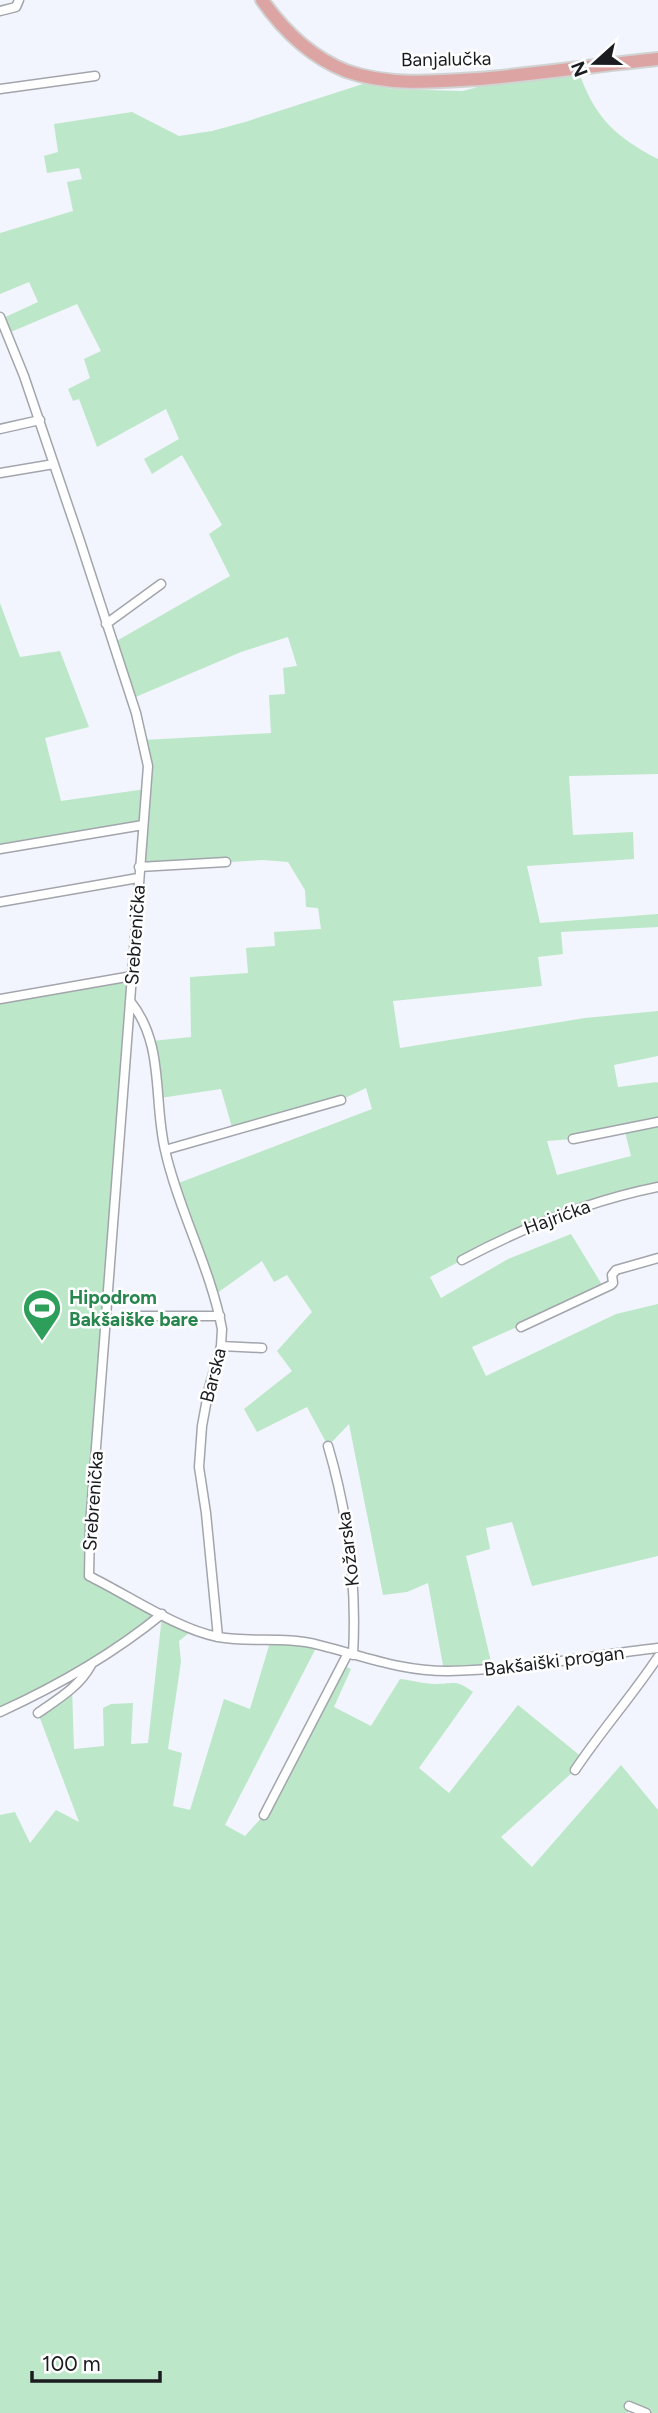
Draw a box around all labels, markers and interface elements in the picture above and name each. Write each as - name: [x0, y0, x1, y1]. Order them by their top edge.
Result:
- north arrow: [560, 28, 630, 98]
- street label: Banjalučka: [401, 47, 491, 71]
- text: N: [566, 58, 593, 80]
- street label: Srebrenička: [120, 884, 150, 986]
- street label: Hajrićka: [521, 1194, 593, 1240]
- place label: Hipodrom Bakšaiške bare: [69, 1286, 199, 1331]
- sports icon: Hipodrom Bakšaiške bare: [21, 1287, 63, 1342]
- street label: Barska: [195, 1345, 231, 1405]
- street label: Srebrenička: [78, 1450, 108, 1552]
- street label: Kožarska: [332, 1510, 364, 1588]
- street label: Bakšaiški progan: [483, 1641, 625, 1681]
- scale bar: [32, 2340, 159, 2384]
- text: 100 m: [42, 2351, 101, 2376]

